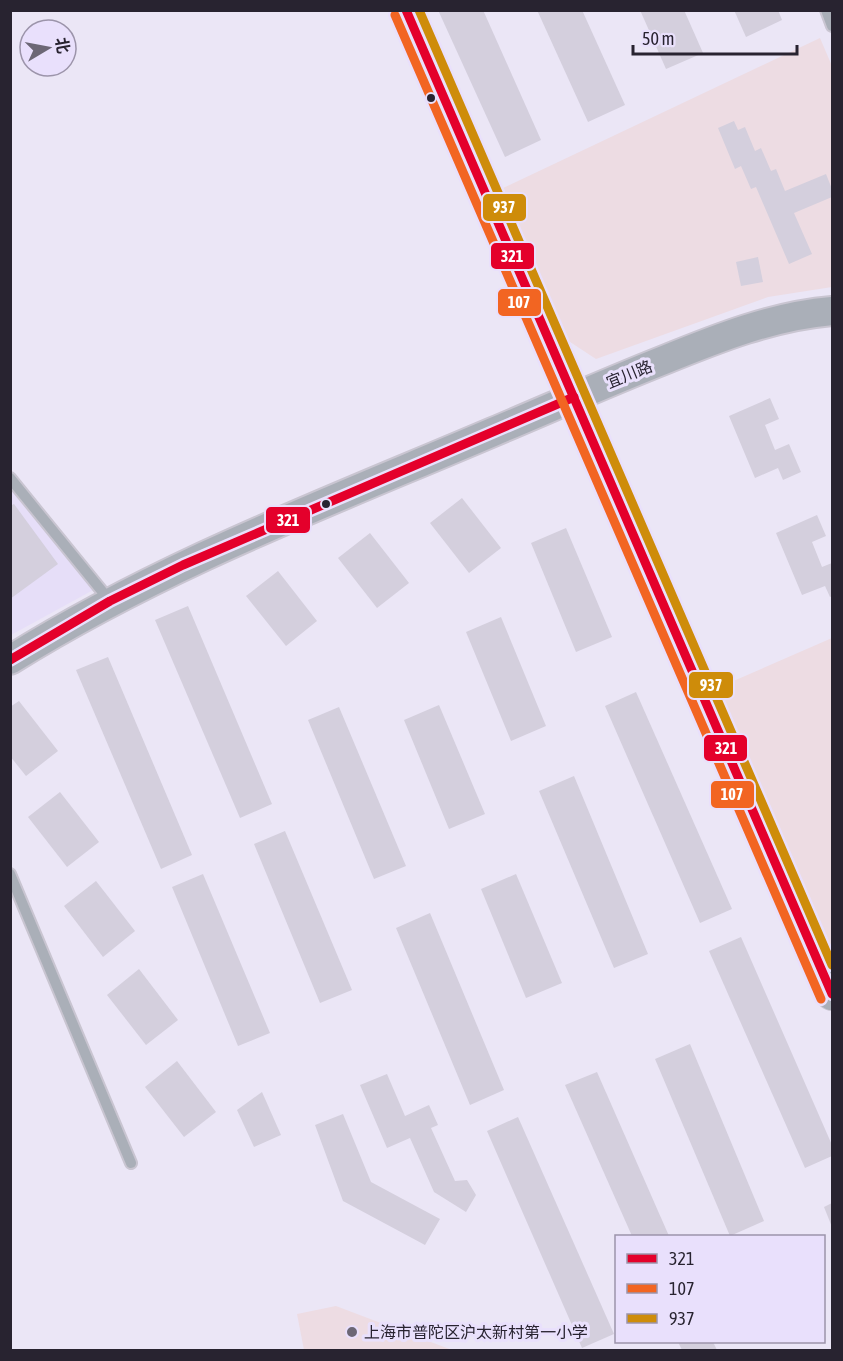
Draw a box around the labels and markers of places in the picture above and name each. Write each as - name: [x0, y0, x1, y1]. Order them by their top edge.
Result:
- unlabelled marker: [425, 92, 437, 104]
- unlabelled marker: [320, 498, 332, 510]
- place label: 上海市普陀区沪太新村第一小学: [364, 1323, 588, 1341]
- marker: 上海市普陀区沪太新村第一小学: [345, 1325, 359, 1339]

